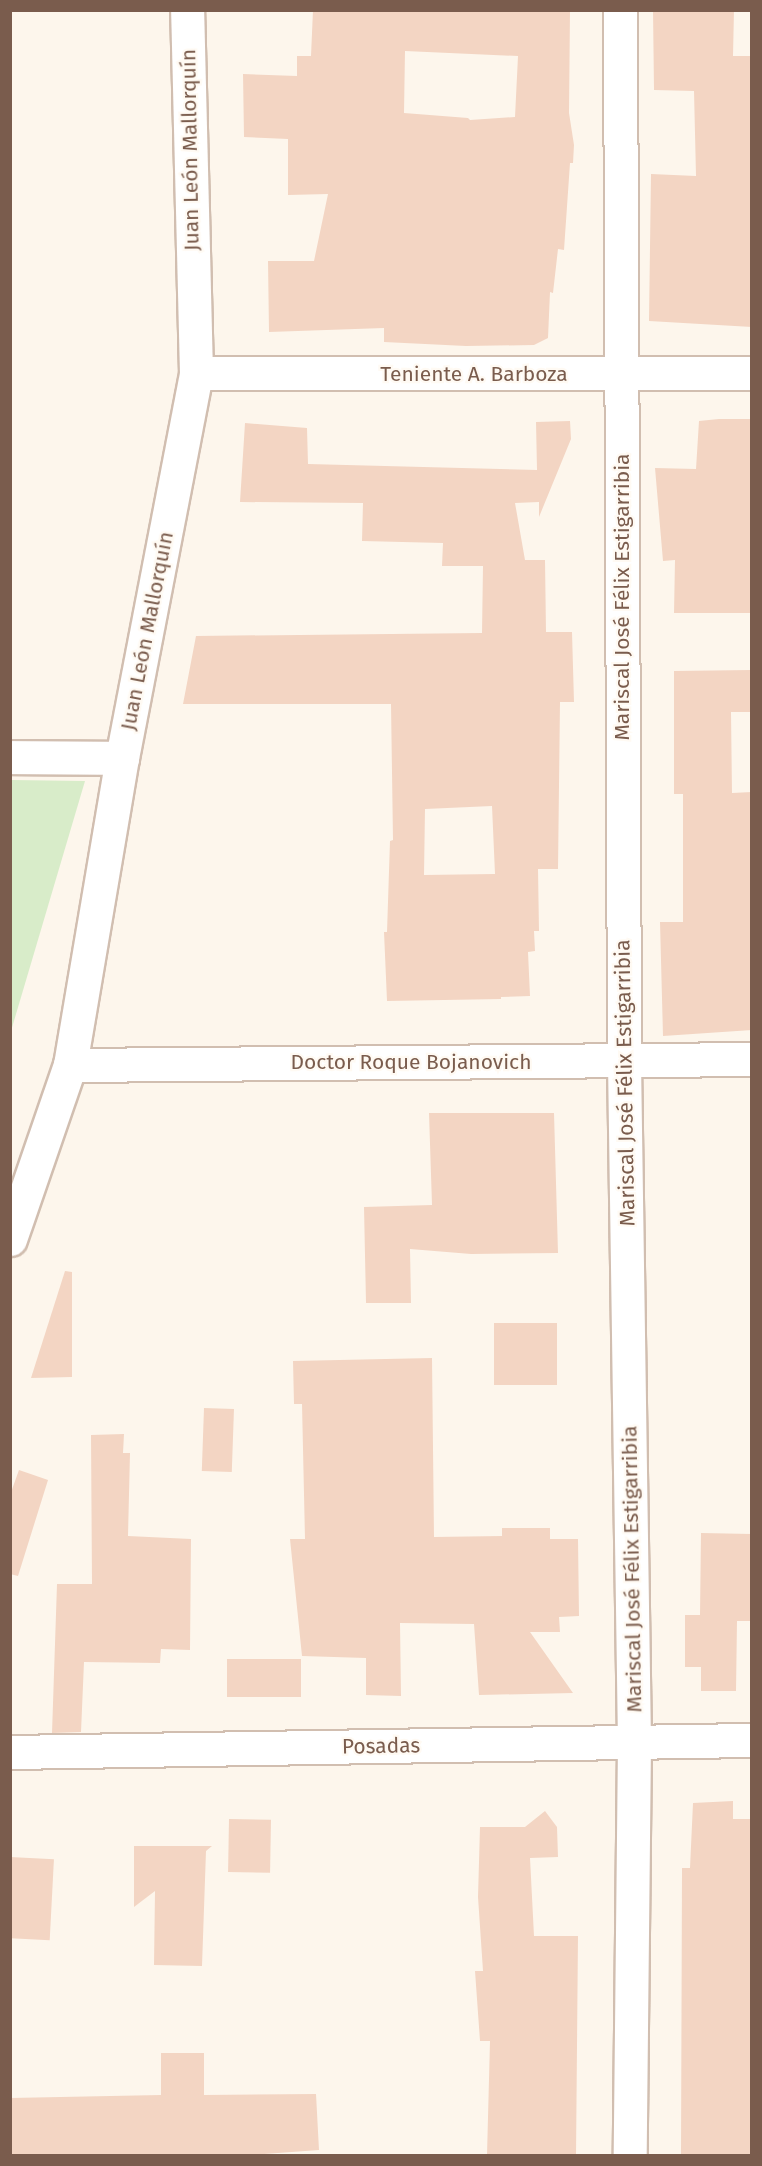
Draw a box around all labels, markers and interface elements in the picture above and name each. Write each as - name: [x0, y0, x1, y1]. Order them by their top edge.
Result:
- street label: Juan León Mallorquín: [176, 49, 204, 251]
- street label: Teniente A. Barboza: [380, 361, 568, 387]
- street label: Mariscal José Félix Estigarribia: [609, 453, 635, 741]
- street label: Juan León Mallorquín: [115, 529, 179, 733]
- street label: Mariscal José Félix Estigarribia: [610, 939, 640, 1227]
- street label: Doctor Roque Bojanovich: [291, 1049, 531, 1075]
- street label: Mariscal José Félix Estigarribia: [617, 1425, 647, 1713]
- street label: Posadas: [342, 1733, 420, 1759]

